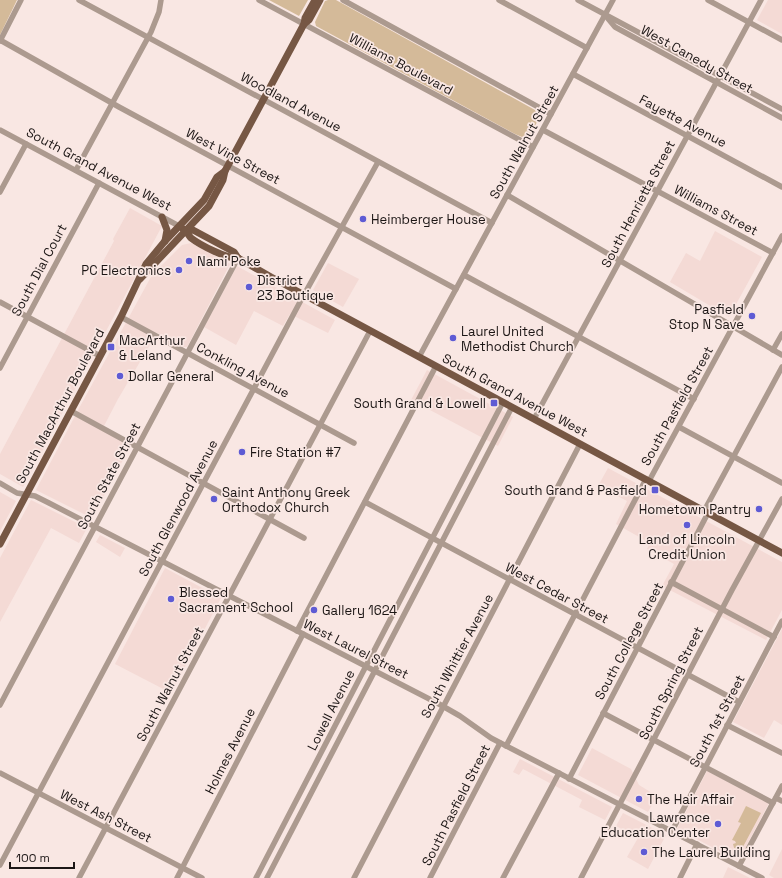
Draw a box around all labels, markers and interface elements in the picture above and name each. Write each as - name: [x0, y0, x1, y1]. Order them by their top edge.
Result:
- street label: West Canedy Street: [638, 21, 756, 97]
- street label: Williams Boulevard: [346, 29, 456, 99]
- street label: Woodland Avenue: [238, 68, 344, 136]
- street label: South Walnut Street: [486, 82, 562, 202]
- street label: Fayette Avenue: [636, 91, 730, 151]
- street label: South Grand Avenue West: [23, 123, 175, 215]
- street label: West Vine Street: [183, 124, 283, 188]
- street label: South Henrietta Street: [597, 137, 679, 271]
- street label: Williams Street: [671, 181, 761, 239]
- place label: Heimberger House: [371, 211, 486, 228]
- marker: Heimberger House: [358, 214, 368, 224]
- street label: South Dial Court: [7, 221, 71, 319]
- place label: Nami Poke: [197, 253, 261, 270]
- marker: Nami Poke: [184, 256, 194, 266]
- place label: PC Electronics: [81, 262, 171, 279]
- marker: PC Electronics: [174, 265, 184, 275]
- place label: District 23 Boutique: [257, 272, 334, 304]
- marker: District 23 Boutique: [244, 282, 254, 292]
- place label: Pasfield Stop N Save: [669, 301, 744, 333]
- marker: Pasfield Stop N Save: [747, 311, 757, 321]
- place label: Laurel United Methodist Church: [461, 323, 574, 355]
- street label: South MacArthur Boulevard: [12, 326, 108, 486]
- place label: MacArthur & Leland: [119, 332, 185, 364]
- marker: Laurel United Methodist Church: [448, 333, 458, 343]
- street label: Conkling Avenue: [193, 338, 293, 402]
- marker: MacArthur & Leland: [106, 342, 116, 352]
- street label: South Pasfield Street: [637, 343, 717, 469]
- street label: South Grand Avenue West: [439, 349, 591, 441]
- place label: Dollar General: [128, 368, 214, 385]
- marker: Dollar General: [115, 371, 125, 381]
- place label: South Grand & Lowell: [354, 395, 486, 412]
- marker: South Grand & Lowell: [489, 398, 499, 408]
- street label: South State Street: [74, 420, 144, 532]
- street label: South Glenwood Avenue: [135, 437, 221, 579]
- place label: Fire Station #7: [250, 444, 341, 461]
- marker: Fire Station #7: [237, 447, 247, 457]
- place label: South Grand & Pasfield: [504, 482, 647, 499]
- place label: Saint Anthony Greek Orthodox Church: [222, 484, 350, 516]
- marker: South Grand & Pasfield: [650, 485, 660, 495]
- marker: Saint Anthony Greek Orthodox Church: [209, 494, 219, 504]
- place label: Hometown Pantry: [639, 501, 751, 518]
- marker: Hometown Pantry: [754, 504, 764, 514]
- marker: Land of Lincoln Credit Union: [682, 520, 692, 530]
- place label: Land of Lincoln Credit Union: [639, 531, 735, 563]
- street label: West Cedar Street: [502, 559, 612, 627]
- street label: South College Street: [591, 579, 667, 703]
- place label: Blessed Sacrament School: [179, 584, 293, 616]
- street label: South Whittier Avenue: [417, 591, 497, 721]
- marker: Blessed Sacrament School: [166, 594, 176, 604]
- place label: Gallery 1624: [322, 602, 397, 619]
- marker: Gallery 1624: [309, 605, 319, 615]
- street label: West Laurel Street: [301, 615, 412, 683]
- street label: South Spring Street: [635, 623, 707, 743]
- street label: South Walnut Street: [132, 624, 208, 744]
- street label: Lowell Avenue: [303, 667, 359, 753]
- street label: South 1st Street: [685, 672, 749, 770]
- street label: Holmes Avenue: [201, 705, 259, 797]
- street label: South Pasfield Street: [418, 741, 494, 869]
- street label: West Ash Street: [57, 786, 155, 846]
- place label: The Hair Affair: [647, 791, 734, 808]
- marker: The Hair Affair: [634, 794, 644, 804]
- place label: Lawrence Education Center: [601, 809, 710, 841]
- marker: Lawrence Education Center: [713, 819, 723, 829]
- scale bar: [10, 844, 74, 870]
- place label: The Laurel Building: [652, 844, 771, 861]
- marker: The Laurel Building: [639, 847, 649, 857]
- text: 100 m: [16, 850, 50, 866]

